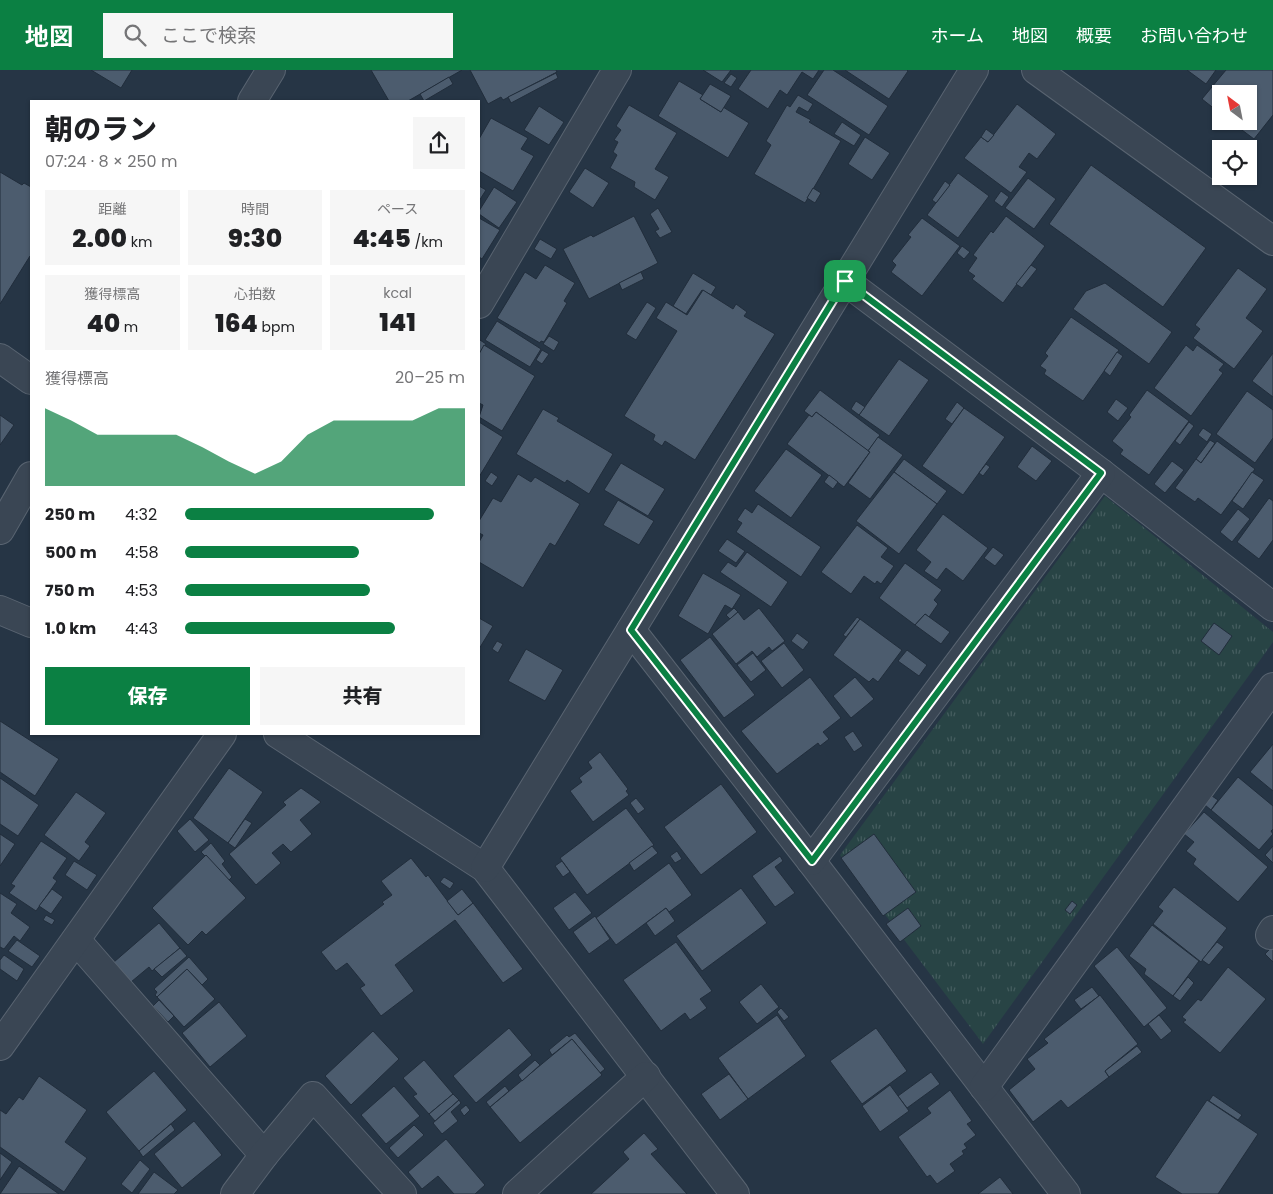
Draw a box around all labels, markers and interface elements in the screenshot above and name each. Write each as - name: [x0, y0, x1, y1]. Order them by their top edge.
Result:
- search box: [103, 13, 453, 58]
- text: 地図: [25, 20, 73, 53]
- icon: search: [121, 21, 149, 49]
- text: ここで検索: [161, 22, 256, 49]
- text: ホーム: [931, 23, 984, 48]
- text: 地図: [1012, 23, 1048, 48]
- text: 概要: [1076, 23, 1112, 48]
- text: お問い合わせ: [1140, 23, 1248, 48]
- north arrow: [1212, 85, 1258, 130]
- map controls: [1212, 85, 1257, 185]
- text: 朝のラン: [45, 110, 157, 149]
- button: share: [413, 117, 465, 169]
- button: locate: [1212, 140, 1257, 185]
- text: 07:24 · 8 × 250 m: [45, 150, 177, 173]
- text: 距離: [98, 199, 126, 219]
- text: 時間: [241, 199, 269, 219]
- text: ペース: [377, 199, 418, 219]
- text: 2.00: [72, 221, 127, 256]
- text: 9:30: [228, 221, 282, 256]
- text: 4:45: [352, 221, 411, 256]
- text: km: [127, 232, 152, 252]
- text: /km: [411, 232, 443, 252]
- pin: [824, 260, 866, 302]
- icon: arrive: [831, 267, 859, 295]
- text: kcal: [383, 283, 412, 303]
- text: 獲得標高: [84, 284, 140, 304]
- text: 心拍数: [234, 284, 276, 304]
- text: 141: [379, 305, 416, 340]
- text: 40: [86, 306, 120, 341]
- text: 164: [215, 306, 258, 341]
- text: m: [120, 317, 138, 337]
- text: bpm: [258, 317, 295, 337]
- text: 20–25 m: [395, 366, 465, 389]
- text: 獲得標高: [45, 367, 109, 390]
- text: 250 m: [45, 503, 95, 526]
- text: 4:32: [125, 503, 157, 526]
- text: 500 m: [45, 541, 97, 564]
- text: 4:58: [125, 541, 159, 564]
- text: 750 m: [45, 579, 95, 602]
- text: 4:53: [125, 579, 158, 602]
- text: 1.0 km: [45, 617, 96, 640]
- text: 4:43: [125, 617, 158, 640]
- button: 保存: [45, 667, 250, 725]
- button: 共有: [260, 667, 465, 725]

